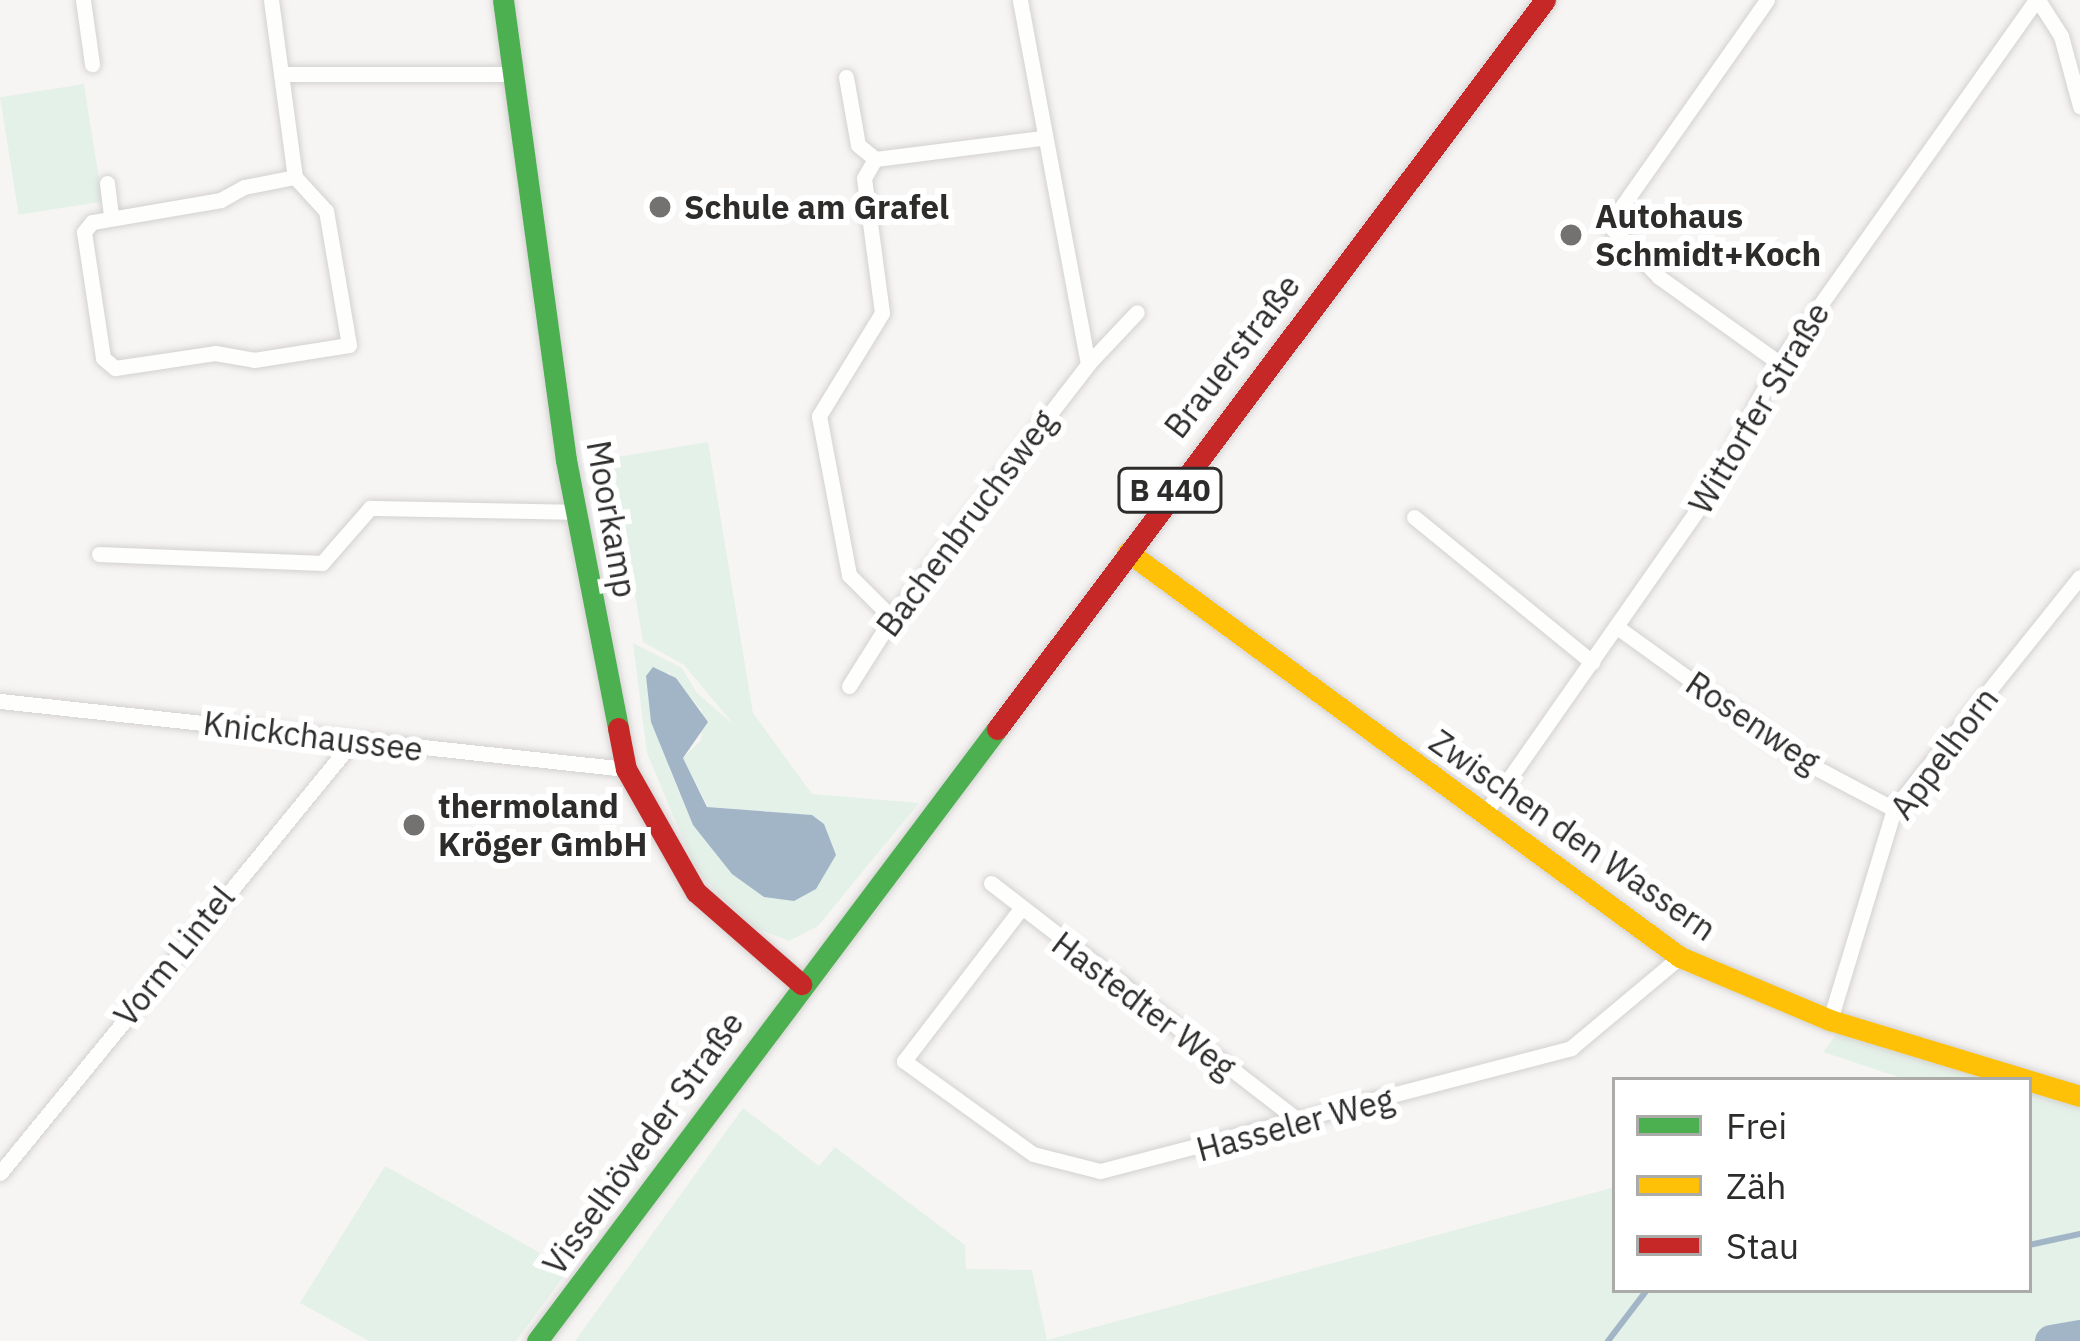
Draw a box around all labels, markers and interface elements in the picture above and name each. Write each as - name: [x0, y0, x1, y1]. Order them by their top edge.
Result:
- place label: Schule am Grafel: [684, 187, 949, 227]
- marker: Schule am Grafel: [647, 194, 673, 220]
- place label: Autohaus Schmidt+Koch: [1595, 196, 1821, 274]
- marker: Autohaus Schmidt+Koch: [1558, 222, 1584, 248]
- street label: Brauerstraße: [1156, 266, 1308, 446]
- street label: Wittorfer Straße: [1680, 295, 1838, 521]
- street label: Bachenbruchsweg: [868, 402, 1064, 644]
- street label: Moorkamp: [579, 437, 645, 601]
- road number: B 440: [1116, 466, 1224, 514]
- street label: Rosenweg: [1679, 663, 1827, 781]
- street label: Appelhorn: [1882, 679, 2006, 827]
- street label: Knickchaussee: [201, 703, 425, 769]
- street label: Zwischen den Wassern: [1422, 721, 1724, 949]
- place label: thermoland Kröger GmbH: [438, 786, 647, 864]
- marker: thermoland Kröger GmbH: [401, 812, 427, 838]
- street label: Vorm Lintel: [106, 878, 242, 1034]
- street label: Hastedter Weg: [1044, 923, 1244, 1087]
- street label: Visselhöveder Straße: [534, 1004, 752, 1282]
- legend: [1612, 1077, 2032, 1293]
- street label: Hasseler Weg: [1192, 1079, 1398, 1169]
- text: Frei: [1726, 1102, 1787, 1149]
- text: Zäh: [1726, 1162, 1787, 1209]
- text: Stau: [1726, 1222, 1799, 1269]

